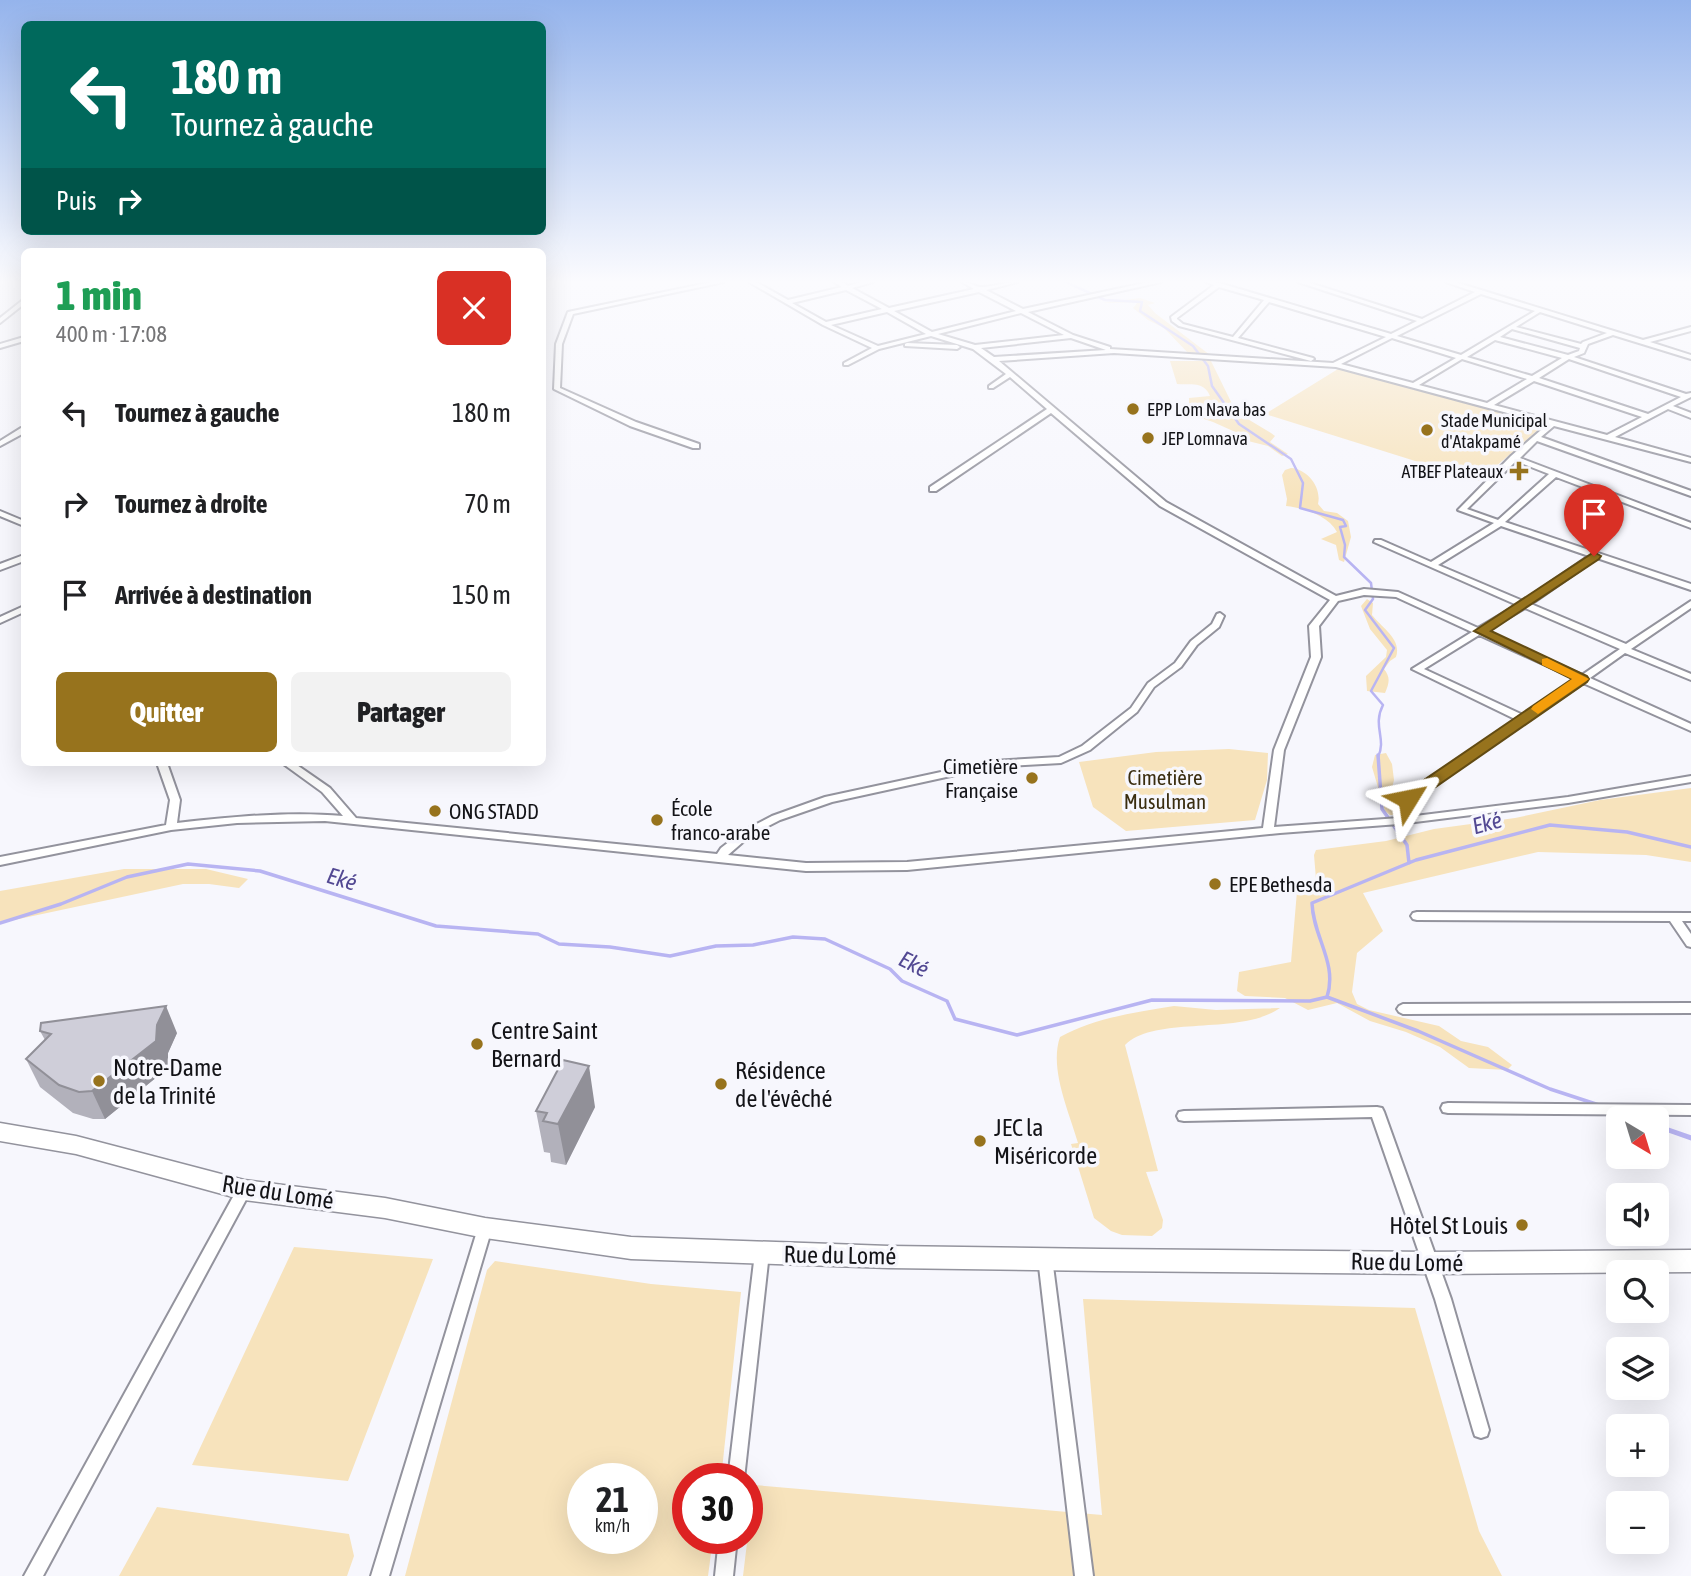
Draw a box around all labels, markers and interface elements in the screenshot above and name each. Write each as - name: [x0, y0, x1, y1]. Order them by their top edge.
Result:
- text: 180 m: [171, 48, 282, 104]
- icon: left: [56, 49, 147, 140]
- text: Tournez à gauche: [171, 106, 374, 143]
- icon: right: [110, 182, 148, 220]
- text: Puis: [56, 186, 96, 216]
- text: 1 min: [56, 271, 142, 319]
- button: close: [437, 271, 511, 345]
- text: 400 m · 17:08: [56, 321, 167, 347]
- icon: left: [56, 394, 94, 432]
- text: Tournez à gauche: [115, 398, 280, 428]
- text: 180 m: [452, 398, 511, 428]
- place label: EPP Lom Nava bas: [1147, 399, 1266, 420]
- marker: EPP Lom Nava bas: [1125, 401, 1141, 417]
- place label: Stade Municipal d'Atakpamé: [1441, 410, 1548, 452]
- marker: Stade Municipal d'Atakpamé: [1419, 422, 1435, 438]
- place label: JEP Lomnava: [1162, 428, 1248, 449]
- marker: JEP Lomnava: [1140, 430, 1156, 446]
- place label: ATBEF Plateaux: [1402, 461, 1503, 482]
- marker: ATBEF Plateaux: [1509, 461, 1529, 481]
- pin: [1564, 484, 1624, 556]
- icon: right: [56, 485, 94, 523]
- text: Tournez à droite: [115, 489, 268, 519]
- text: 70 m: [464, 489, 511, 519]
- icon: arrive: [1575, 495, 1613, 533]
- icon: arrive: [56, 576, 94, 614]
- text: Arrivée à destination: [115, 580, 312, 610]
- text: 150 m: [452, 580, 511, 610]
- button: Quitter: [56, 672, 277, 752]
- button: Partager: [291, 672, 511, 752]
- place label: Cimetière Française: [943, 754, 1018, 802]
- position arrow: [1371, 762, 1445, 836]
- park label: Cimetière Musulman: [1124, 765, 1206, 813]
- marker: Cimetière Française: [1024, 770, 1040, 786]
- place label: École franco-arabe: [671, 796, 770, 844]
- place label: ONG STADD: [449, 799, 539, 823]
- marker: ONG STADD: [427, 803, 443, 819]
- water label: Eké: [1469, 807, 1505, 839]
- marker: École franco-arabe: [649, 812, 665, 828]
- water label: Eké: [324, 862, 360, 896]
- place label: EPE Bethesda: [1229, 872, 1332, 896]
- marker: EPE Bethesda: [1207, 876, 1223, 892]
- water label: Eké: [895, 946, 933, 982]
- place label: Centre Saint Bernard: [491, 1017, 598, 1072]
- marker: Centre Saint Bernard: [469, 1036, 485, 1052]
- place label: Notre-Dame de la Trinité: [113, 1054, 222, 1109]
- place label: Résidence de l'évêché: [735, 1057, 832, 1112]
- marker: Notre-Dame de la Trinité: [91, 1073, 107, 1089]
- marker: Résidence de l'évêché: [713, 1076, 729, 1092]
- north arrow: [1606, 1106, 1670, 1169]
- map controls: [1606, 1106, 1669, 1554]
- place label: JEC la Miséricorde: [994, 1114, 1097, 1169]
- marker: JEC la Miséricorde: [972, 1133, 988, 1149]
- street label: Rue du Lomé: [220, 1170, 336, 1214]
- button: sound: [1606, 1183, 1669, 1246]
- place label: Hôtel St Louis: [1389, 1212, 1508, 1239]
- marker: Hôtel St Louis: [1514, 1217, 1530, 1233]
- street label: Rue du Lomé: [783, 1241, 897, 1269]
- street label: Rue du Lomé: [1350, 1248, 1464, 1276]
- button: search: [1606, 1260, 1669, 1323]
- button: layers: [1606, 1337, 1669, 1400]
- button: +: [1606, 1414, 1669, 1477]
- speed limit sign: 30: [672, 1463, 763, 1554]
- text: 21: [596, 1479, 629, 1519]
- button: −: [1606, 1491, 1669, 1554]
- text: km/h: [595, 1515, 630, 1536]

